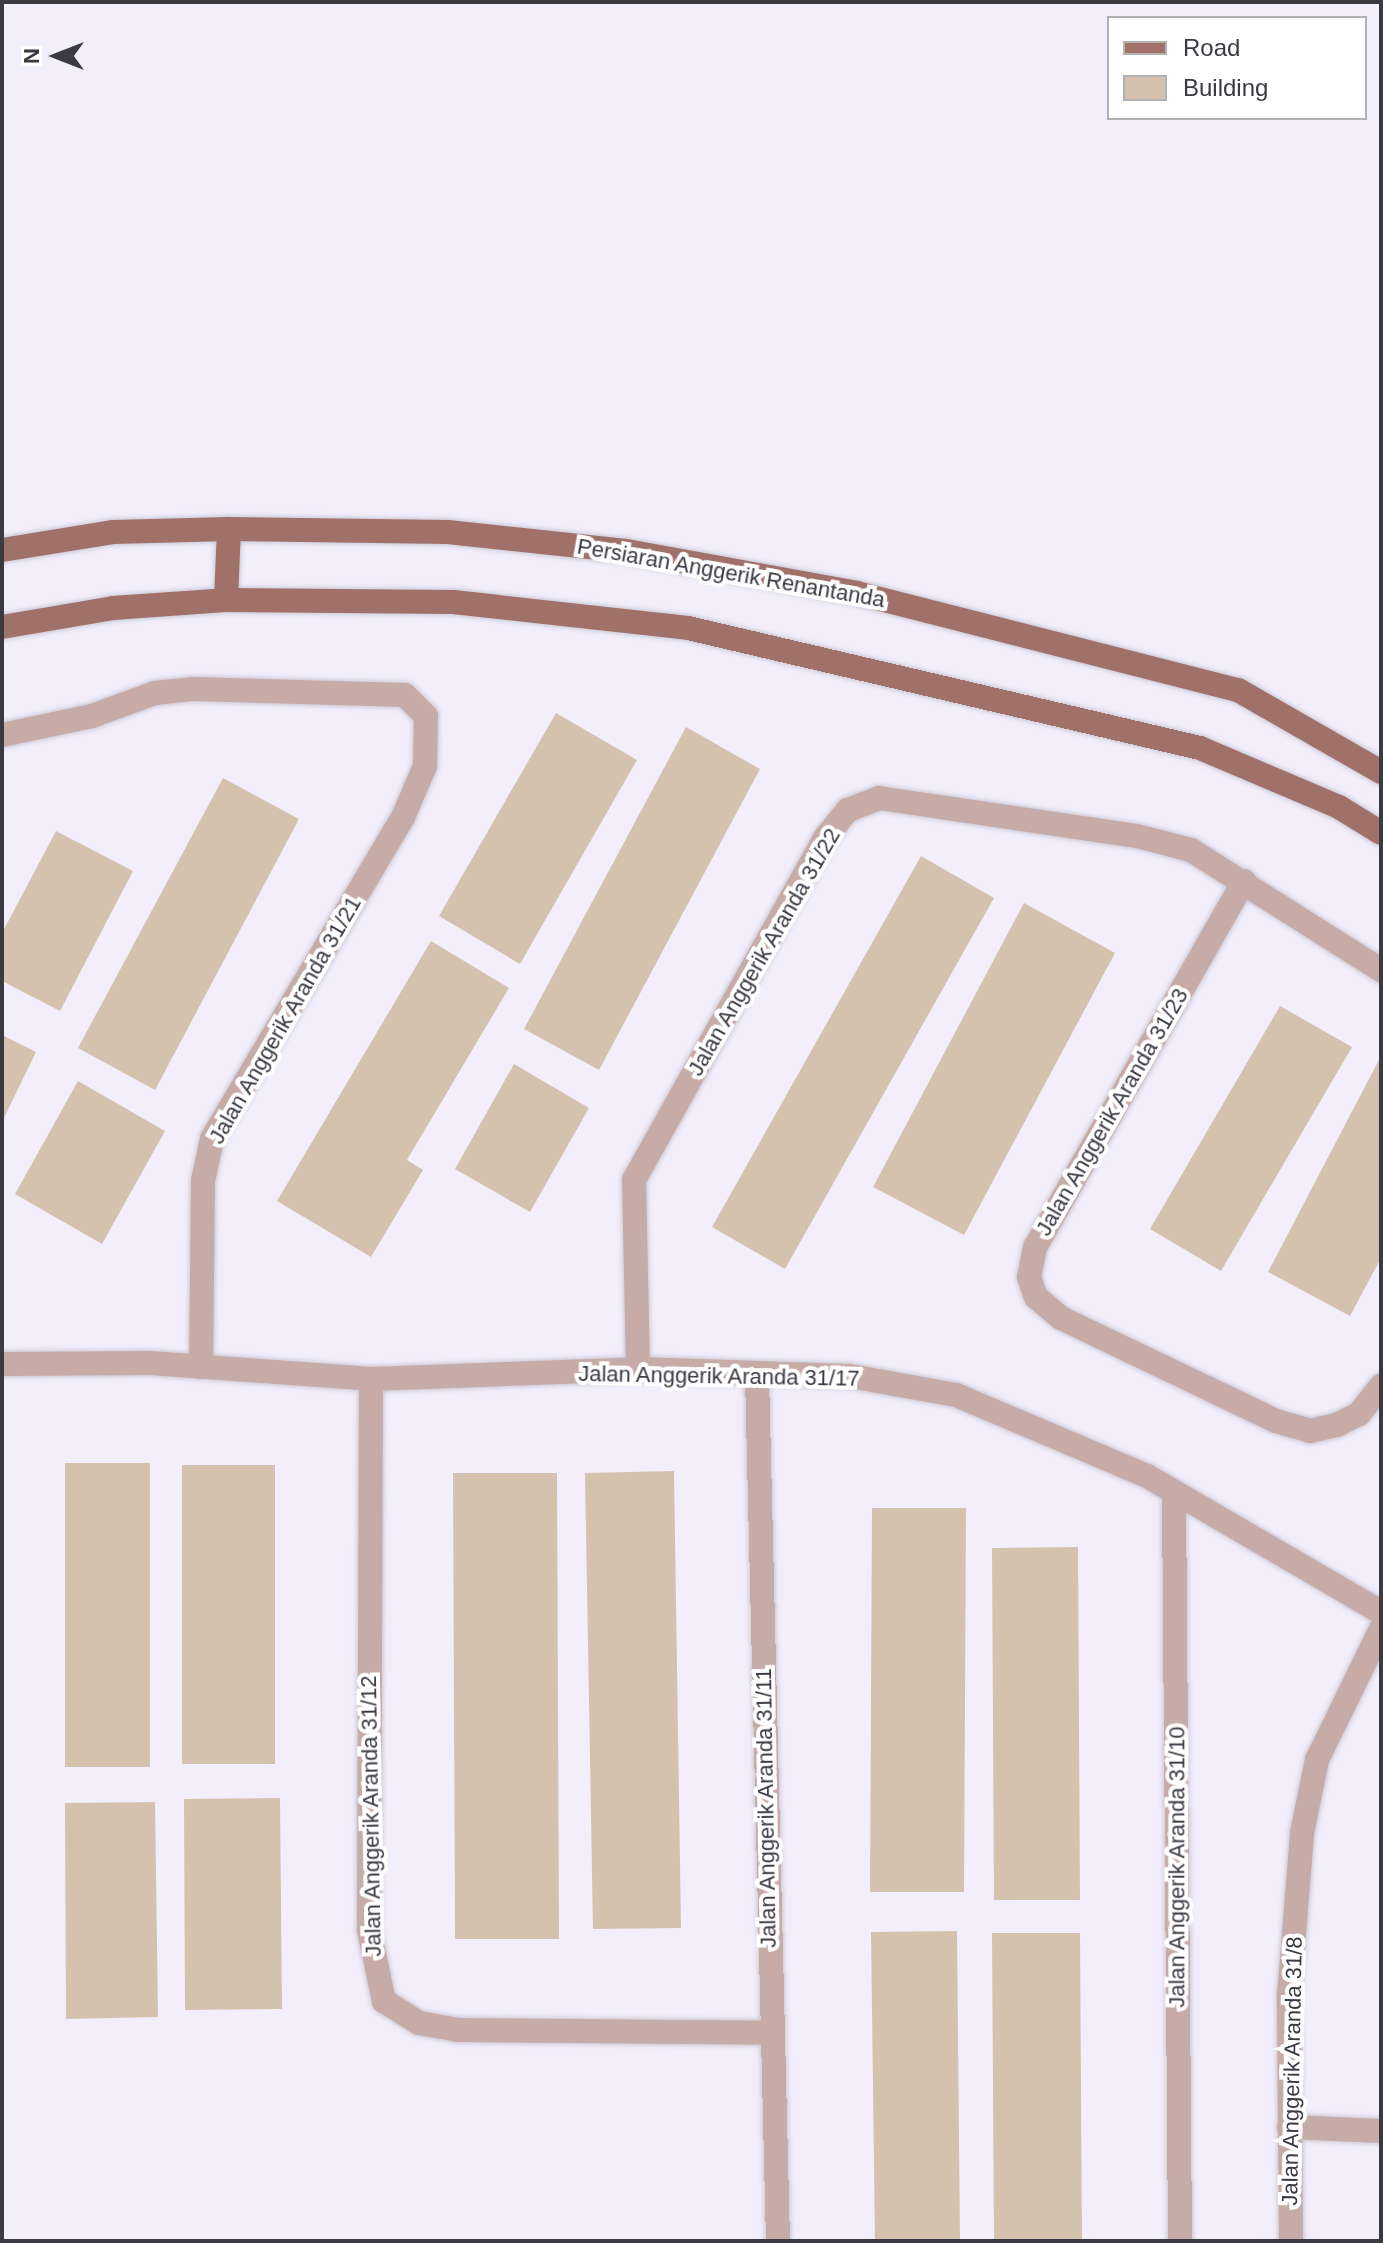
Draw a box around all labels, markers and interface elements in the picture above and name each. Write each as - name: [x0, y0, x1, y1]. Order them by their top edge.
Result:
- north arrow: [16, 16, 96, 96]
- legend: [1107, 16, 1367, 120]
- text: Road: [1183, 34, 1240, 61]
- text: N: [19, 48, 44, 64]
- text: Building: [1183, 74, 1268, 101]
- street label: Persiaran Anggerik Renantanda: [575, 533, 887, 613]
- street label: Jalan Anggerik Aranda 31/22: [682, 823, 846, 1081]
- street label: Jalan Anggerik Aranda 31/21: [203, 891, 367, 1149]
- street label: Jalan Anggerik Aranda 31/23: [1030, 983, 1194, 1241]
- street label: Jalan Anggerik Aranda 31/17: [577, 1360, 861, 1392]
- street label: Jalan Anggerik Aranda 31/11: [750, 1667, 782, 1949]
- street label: Jalan Anggerik Aranda 31/12: [355, 1674, 387, 1958]
- street label: Jalan Anggerik Aranda 31/10: [1164, 1725, 1190, 2009]
- street label: Jalan Anggerik Aranda 31/8: [1276, 1935, 1308, 2207]

